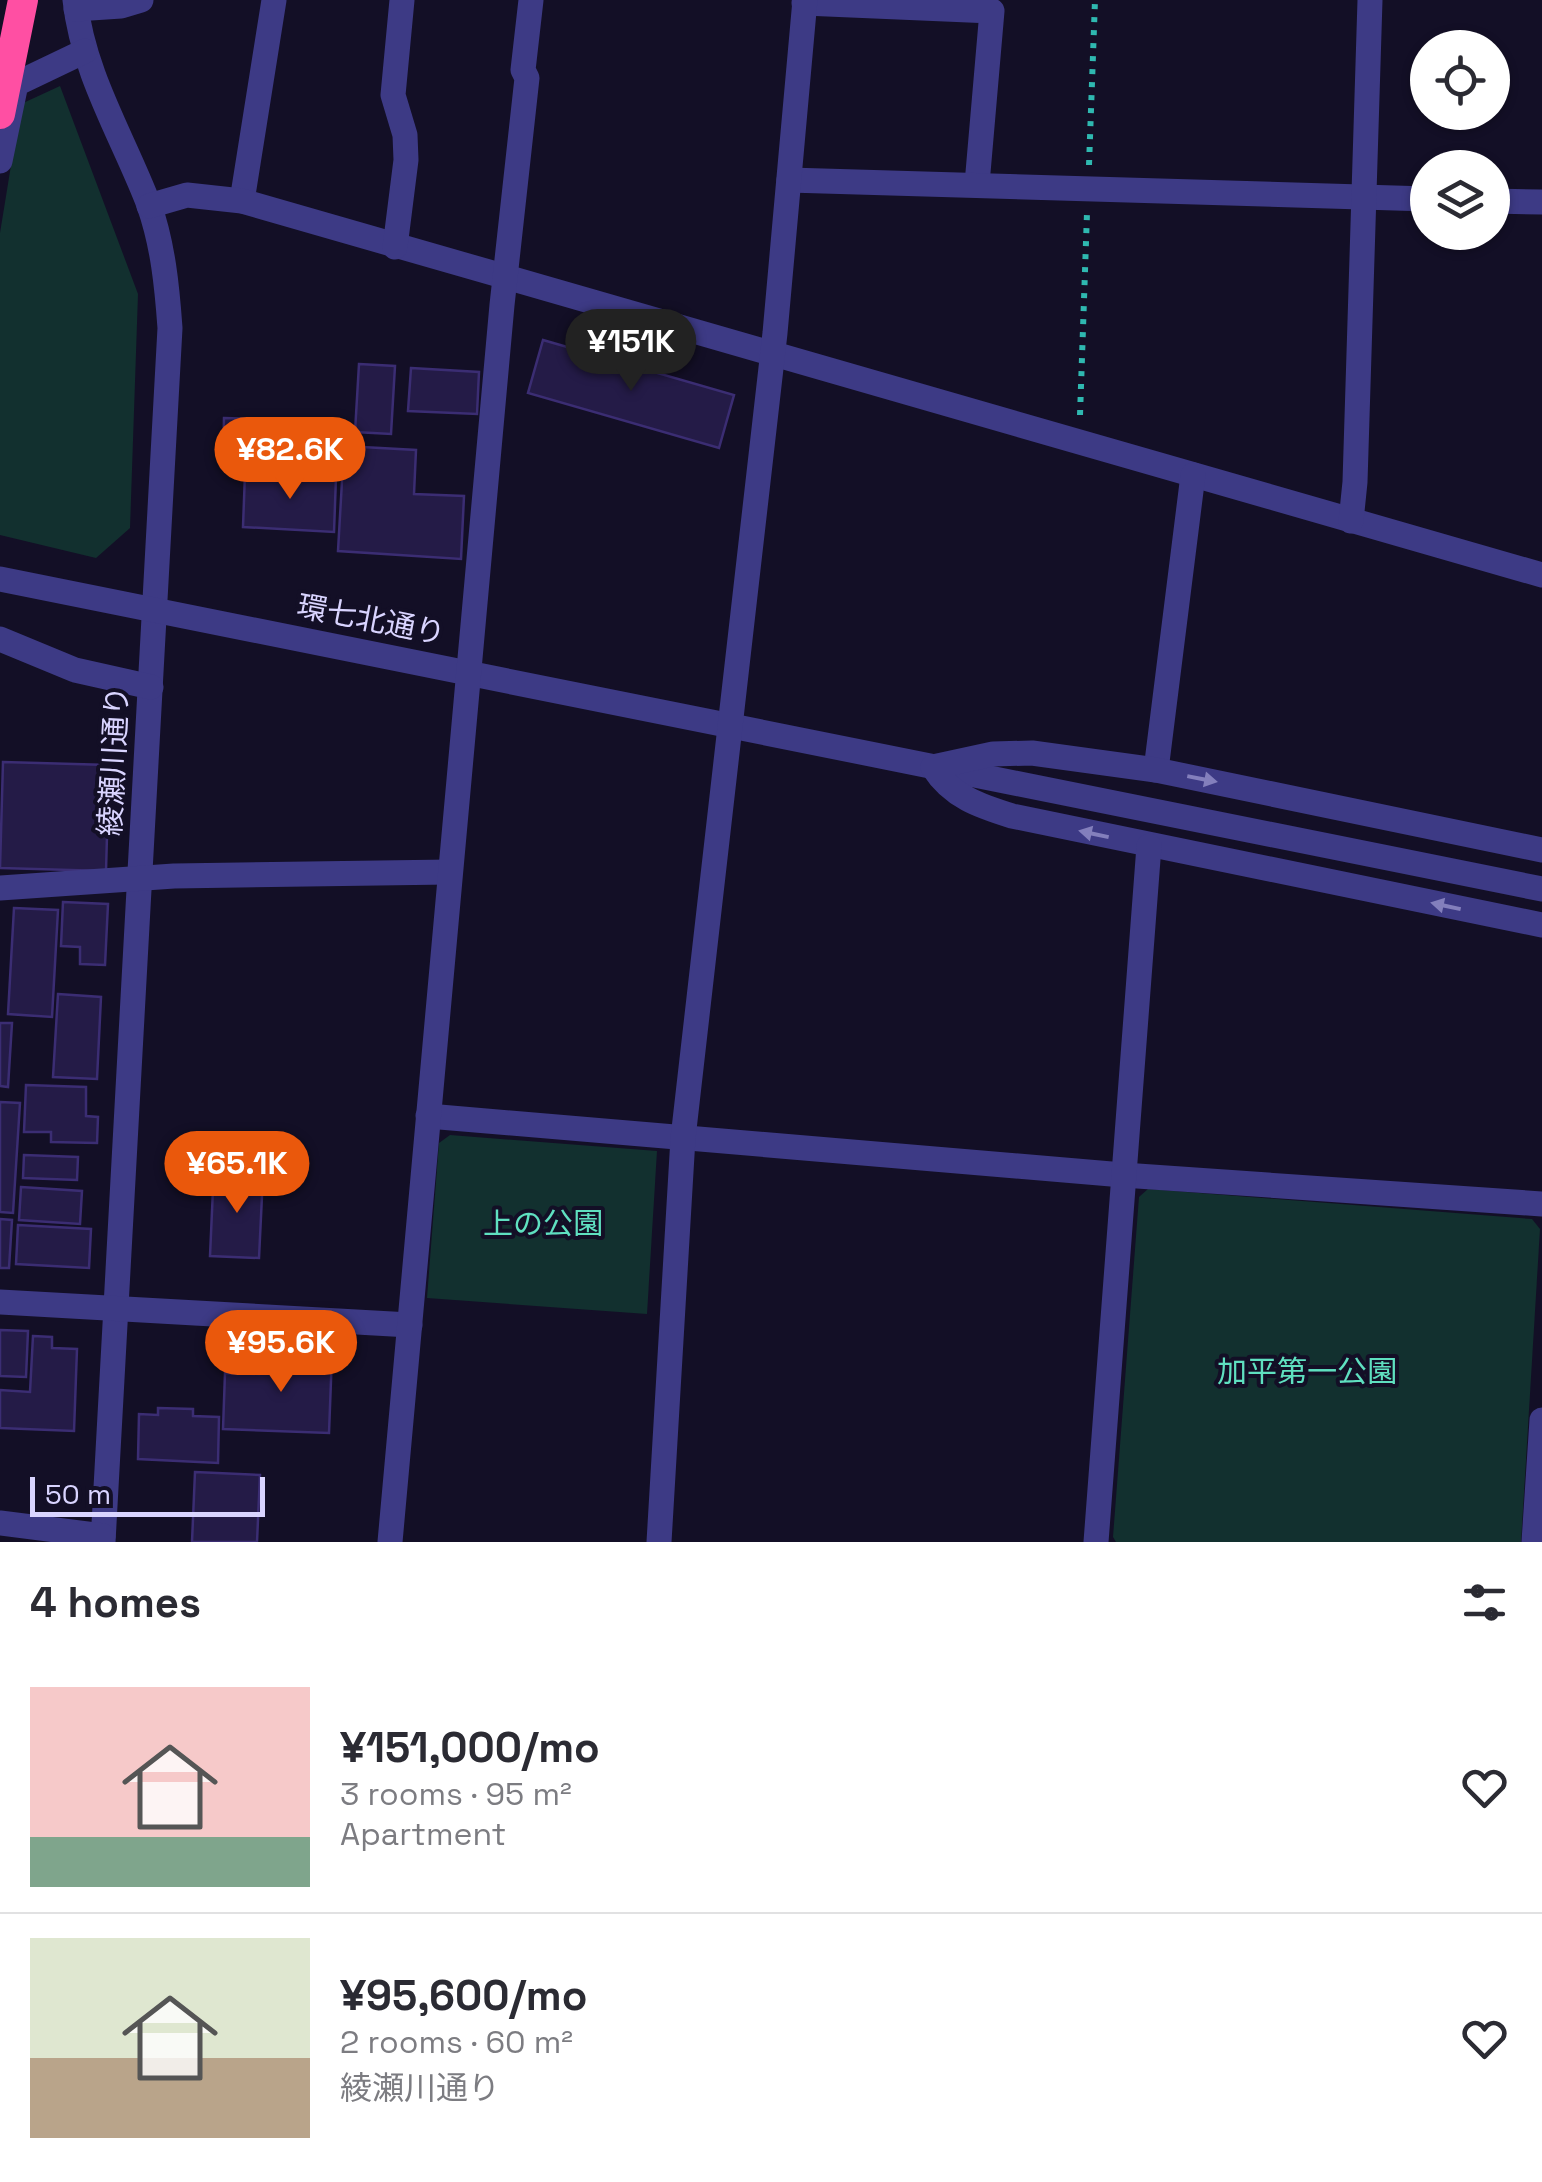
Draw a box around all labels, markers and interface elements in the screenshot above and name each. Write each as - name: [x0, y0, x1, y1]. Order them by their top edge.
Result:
- map controls: [1410, 30, 1510, 250]
- button: locate: [1410, 30, 1510, 130]
- button: layers: [1410, 150, 1510, 250]
- pin: ¥151K: [561, 309, 701, 394]
- text: ¥151K: [587, 321, 675, 361]
- pin: ¥82.6K: [209, 417, 371, 502]
- text: ¥82.6K: [236, 429, 344, 469]
- street label: 環七北通り: [294, 586, 448, 653]
- street label: 綾瀬川通り: [90, 685, 137, 837]
- one-way arrow: [1187, 772, 1218, 788]
- one-way arrow: [1078, 825, 1109, 841]
- one-way arrow: [1431, 897, 1462, 913]
- pin: ¥65.1K: [156, 1131, 318, 1216]
- text: ¥65.1K: [186, 1143, 288, 1183]
- park label: 上の公園: [483, 1204, 603, 1243]
- pin: ¥95.6K: [200, 1310, 362, 1395]
- text: ¥95.6K: [227, 1322, 335, 1362]
- park label: 加平第一公園: [1217, 1352, 1397, 1391]
- scale bar: [30, 1472, 265, 1516]
- text: 50 m: [45, 1476, 111, 1512]
- icon: filters: [1457, 1575, 1512, 1630]
- text: 4 homes: [30, 1576, 201, 1629]
- text: ¥151,000/mo: [340, 1721, 600, 1774]
- icon: home: [110, 1727, 230, 1847]
- icon: heart: [1457, 1760, 1512, 1815]
- text: 3 rooms · 95 m²: [340, 1774, 572, 1814]
- text: Apartment: [340, 1814, 506, 1854]
- text: ¥95,600/mo: [340, 1969, 587, 2022]
- icon: home: [110, 1978, 230, 2098]
- icon: heart: [1457, 2011, 1512, 2066]
- text: 2 rooms · 60 m²: [340, 2022, 573, 2062]
- text: 綾瀬川通り: [340, 2068, 500, 2108]

